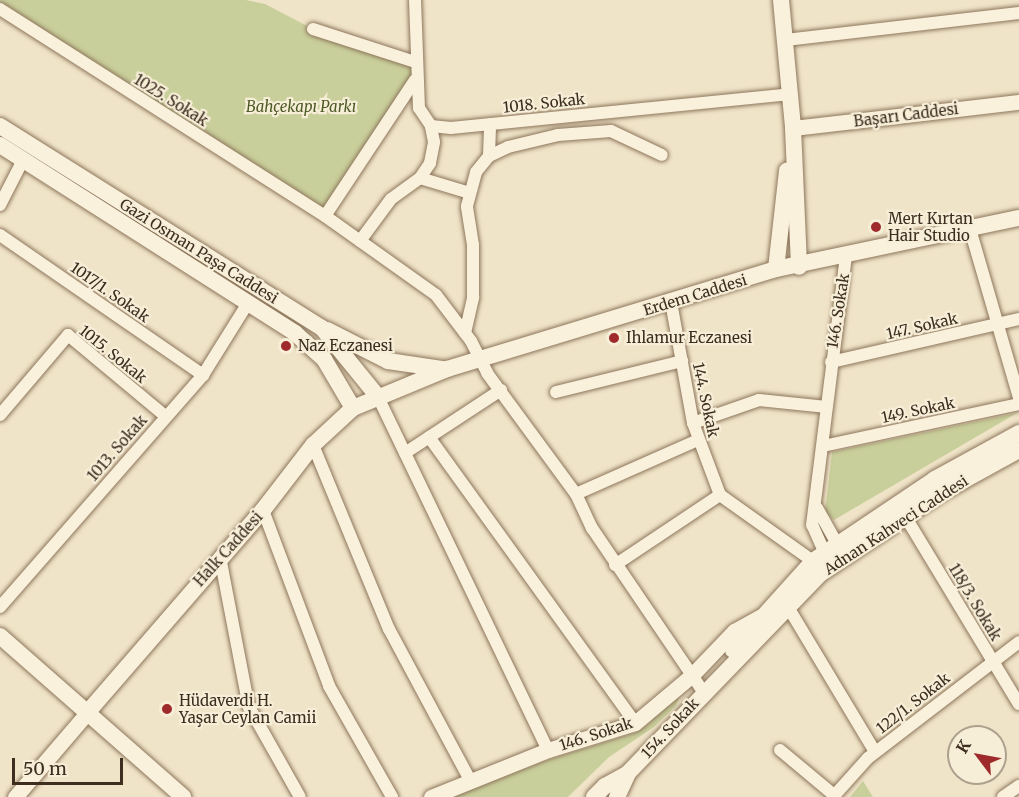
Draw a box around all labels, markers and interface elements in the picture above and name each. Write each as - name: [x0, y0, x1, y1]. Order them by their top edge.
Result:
- street label: 1025. Sokak: [131, 70, 211, 130]
- street label: 1018. Sokak: [502, 90, 586, 116]
- park label: Bahçekapı Parkı: [246, 98, 356, 116]
- street label: Başarı Caddesi: [852, 100, 960, 130]
- street label: Gazi Osman Paşa Caddesi: [117, 195, 281, 307]
- place label: Mert Kırtan Hair Studio: [888, 209, 973, 244]
- marker: Mert Kırtan Hair Studio: [869, 220, 883, 234]
- street label: 1017/1. Sokak: [67, 258, 153, 326]
- street label: Erdem Caddesi: [641, 271, 749, 319]
- street label: 146. Sokak: [823, 272, 853, 350]
- street label: 147. Sokak: [885, 309, 959, 343]
- street label: 1015. Sokak: [76, 321, 150, 387]
- place label: Ihlamur Eczanesi: [626, 329, 752, 347]
- marker: Ihlamur Eczanesi: [607, 331, 621, 345]
- place label: Naz Eczanesi: [298, 337, 393, 355]
- marker: Naz Eczanesi: [279, 339, 293, 353]
- street label: 144. Sokak: [689, 361, 723, 439]
- street label: 149. Sokak: [880, 393, 956, 427]
- street label: 1013. Sokak: [83, 411, 151, 485]
- street label: Adnan Kahveci Caddesi: [821, 472, 971, 578]
- street label: Halk Caddesi: [190, 508, 266, 590]
- street label: 118/3. Sokak: [945, 560, 1005, 644]
- street label: 122/1. Sokak: [873, 669, 953, 737]
- place label: Hüdaverdi H. Yaşar Ceylan Camii: [179, 691, 316, 726]
- street label: 154. Sokak: [638, 694, 702, 762]
- marker: Hüdaverdi H. Yaşar Ceylan Camii: [160, 702, 174, 716]
- street label: 146. Sokak: [557, 714, 635, 754]
- north arrow: [947, 725, 1007, 785]
- text: K: [952, 736, 975, 757]
- scale bar: [15, 746, 126, 784]
- text: 50 m: [23, 757, 67, 780]

